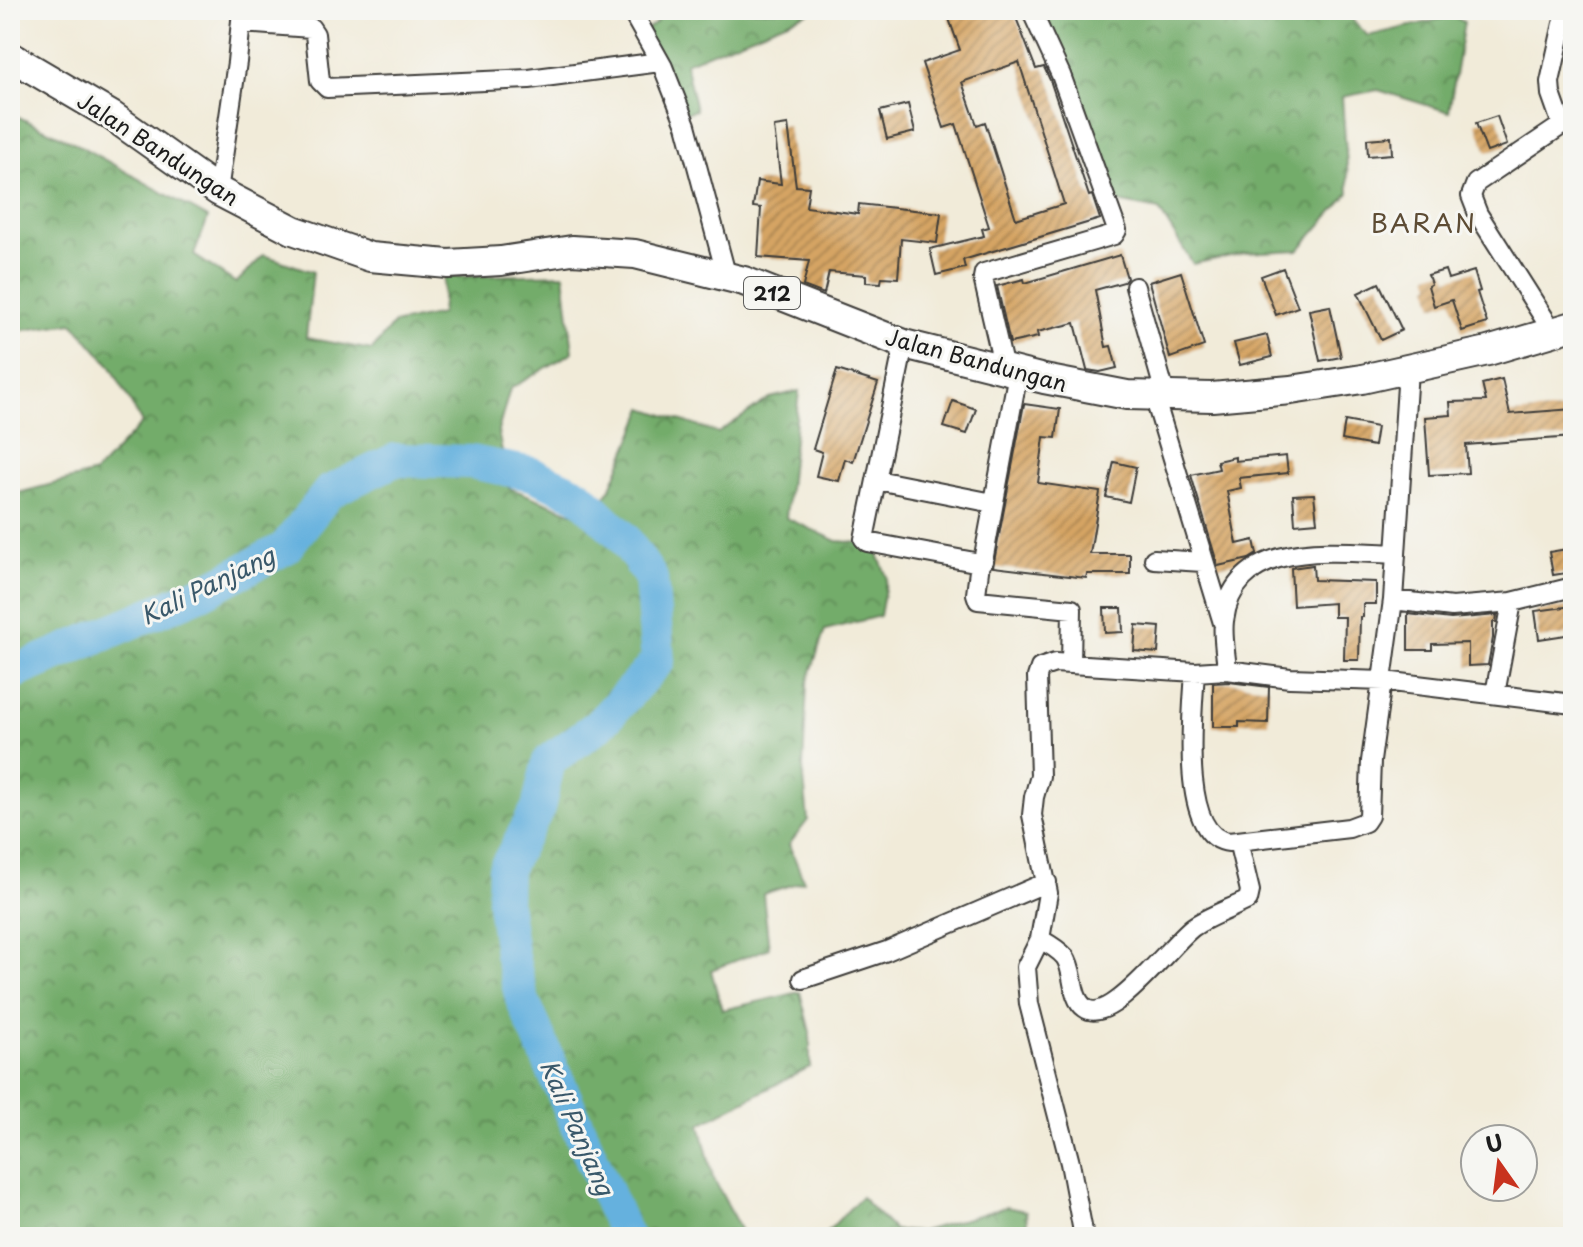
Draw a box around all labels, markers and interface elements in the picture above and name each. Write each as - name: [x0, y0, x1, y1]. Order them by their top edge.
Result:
- street label: Jalan Bandungan: [71, 83, 247, 213]
- district label: BARAN: [1371, 203, 1477, 242]
- road number: 212: [744, 277, 800, 309]
- street label: Jalan Bandungan: [882, 319, 1072, 399]
- water label: Kali Panjang: [134, 536, 282, 633]
- water label: Kali Panjang: [532, 1053, 625, 1203]
- north arrow: [1459, 1123, 1539, 1203]
- text: U: [1482, 1124, 1506, 1160]

